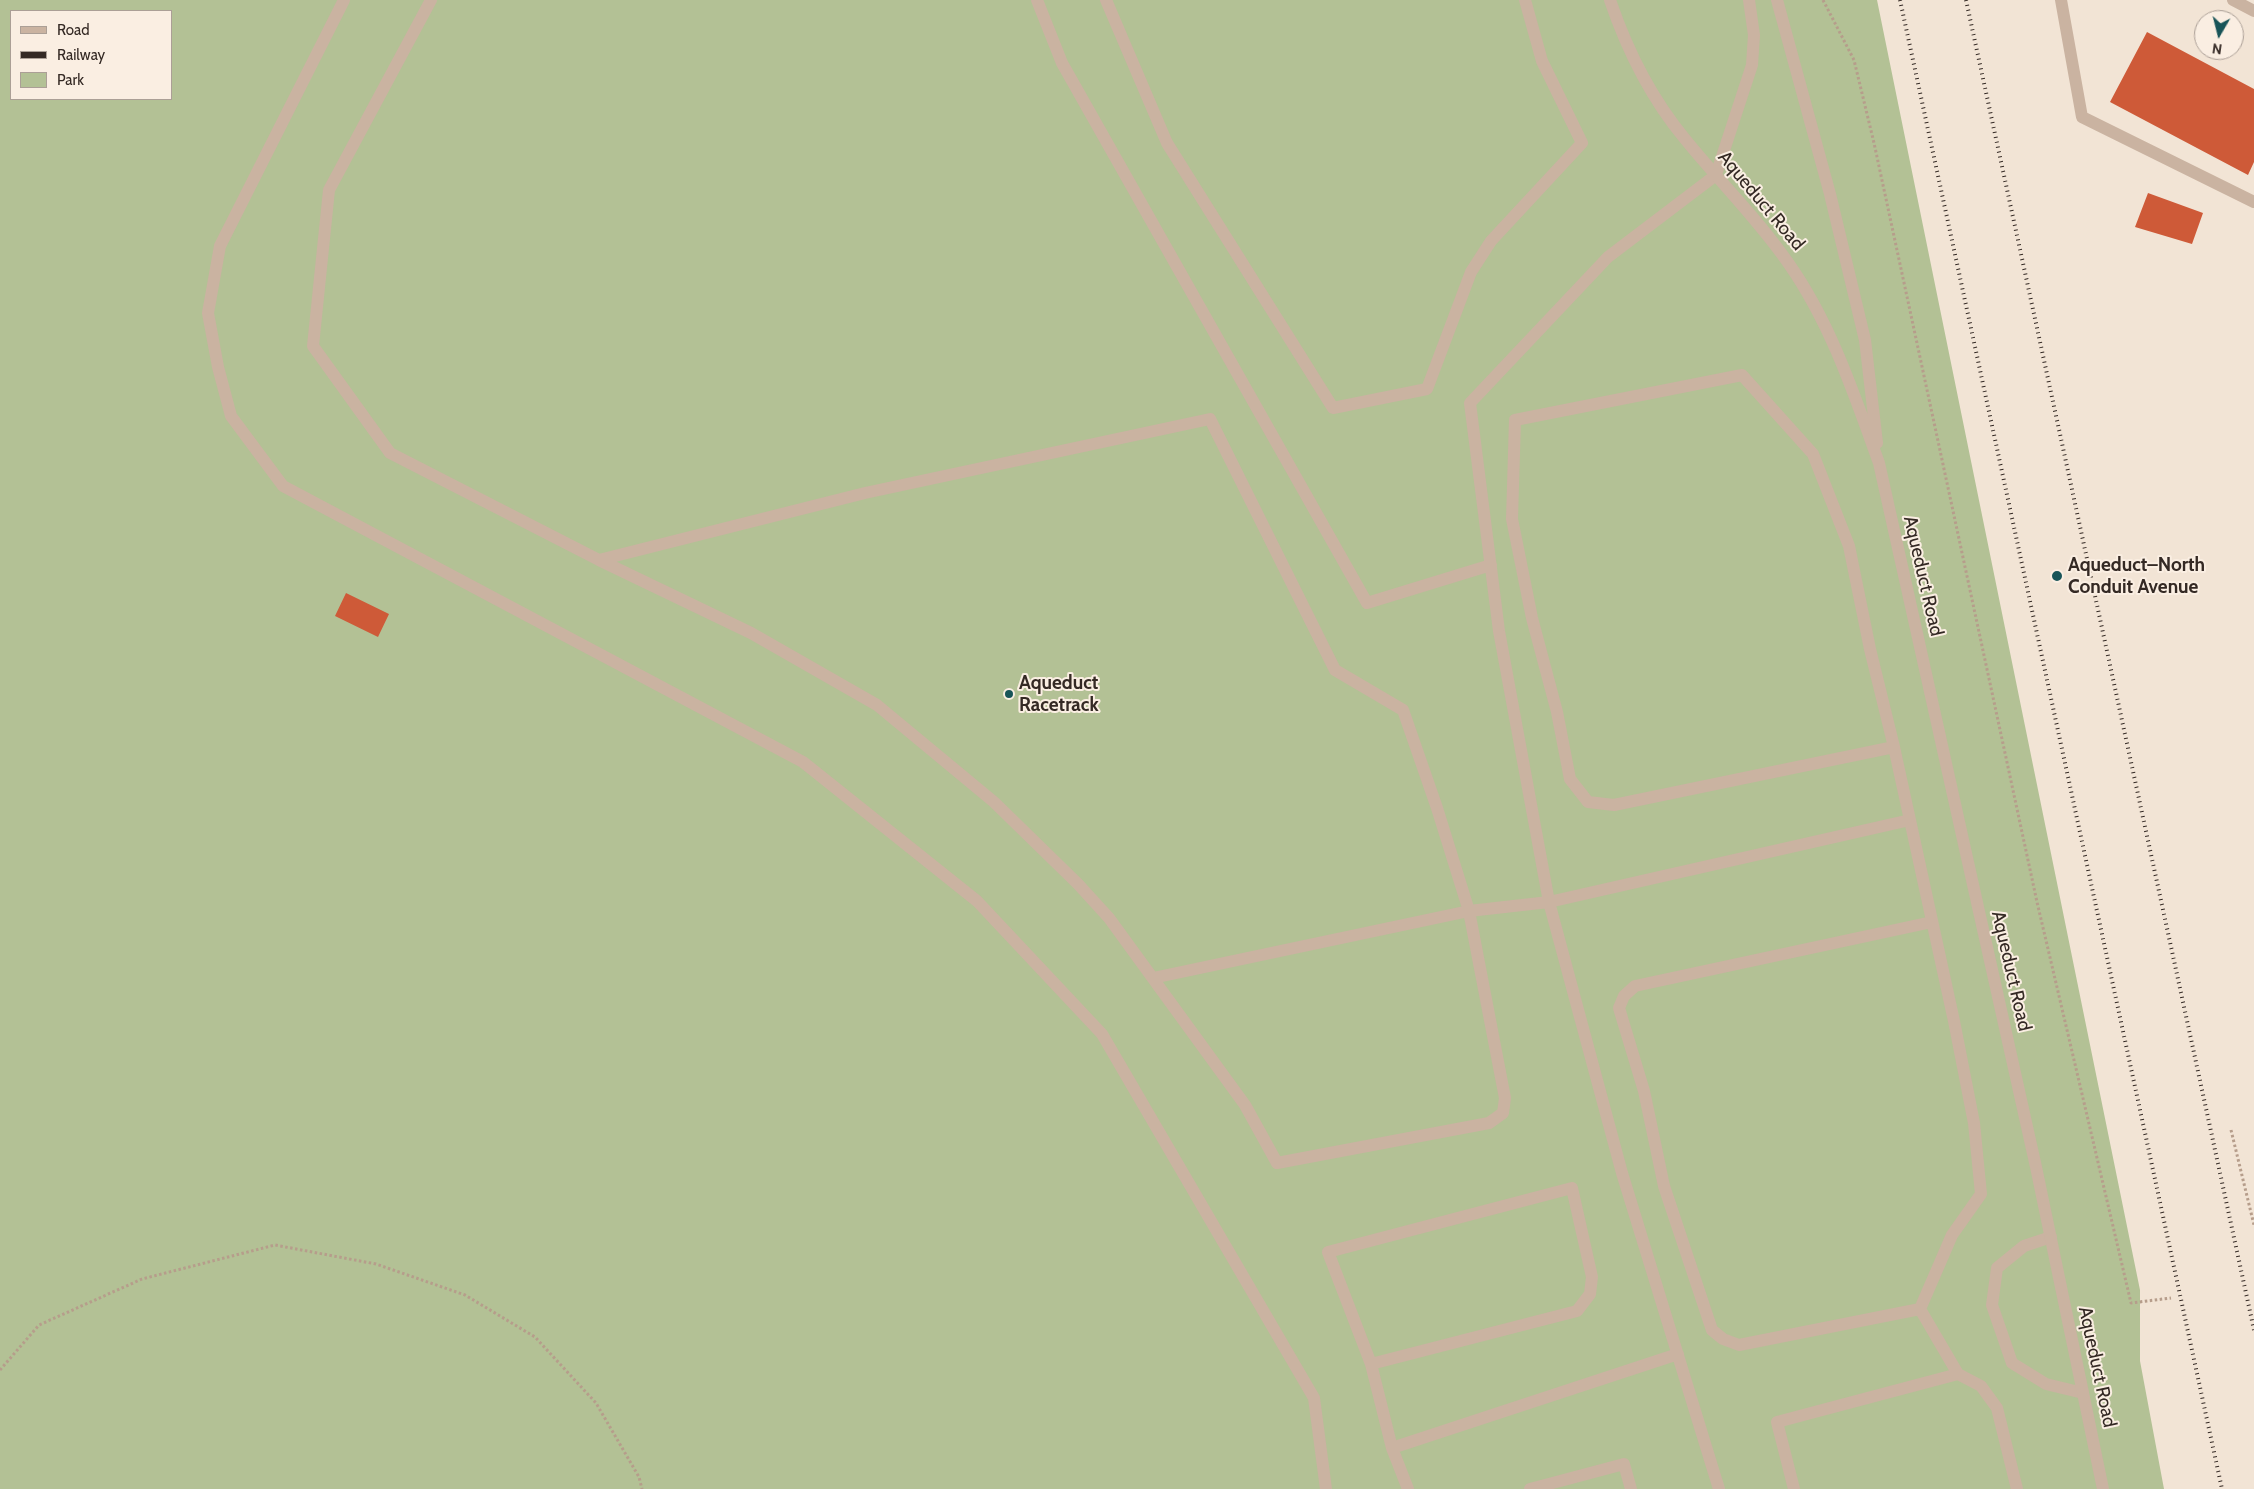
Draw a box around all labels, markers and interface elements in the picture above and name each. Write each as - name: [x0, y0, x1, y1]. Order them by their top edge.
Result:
- legend: [10, 10, 172, 100]
- north arrow: [2194, 10, 2244, 60]
- text: Road: [57, 21, 90, 39]
- text: N: [2211, 39, 2223, 58]
- text: Railway: [57, 46, 105, 64]
- text: Park: [57, 71, 84, 89]
- street label: Aqueduct Road: [1713, 147, 1809, 255]
- street label: Aqueduct Road: [1898, 514, 1948, 638]
- place label: Aqueduct–North Conduit Avenue: [2068, 554, 2205, 598]
- marker: Aqueduct–North Conduit Avenue: [2050, 569, 2064, 583]
- place label: Aqueduct Racetrack: [1019, 672, 1099, 716]
- marker: Aqueduct Racetrack: [1003, 688, 1015, 700]
- street label: Aqueduct Road: [1986, 909, 2036, 1033]
- street label: Aqueduct Road: [2073, 1305, 2121, 1429]

